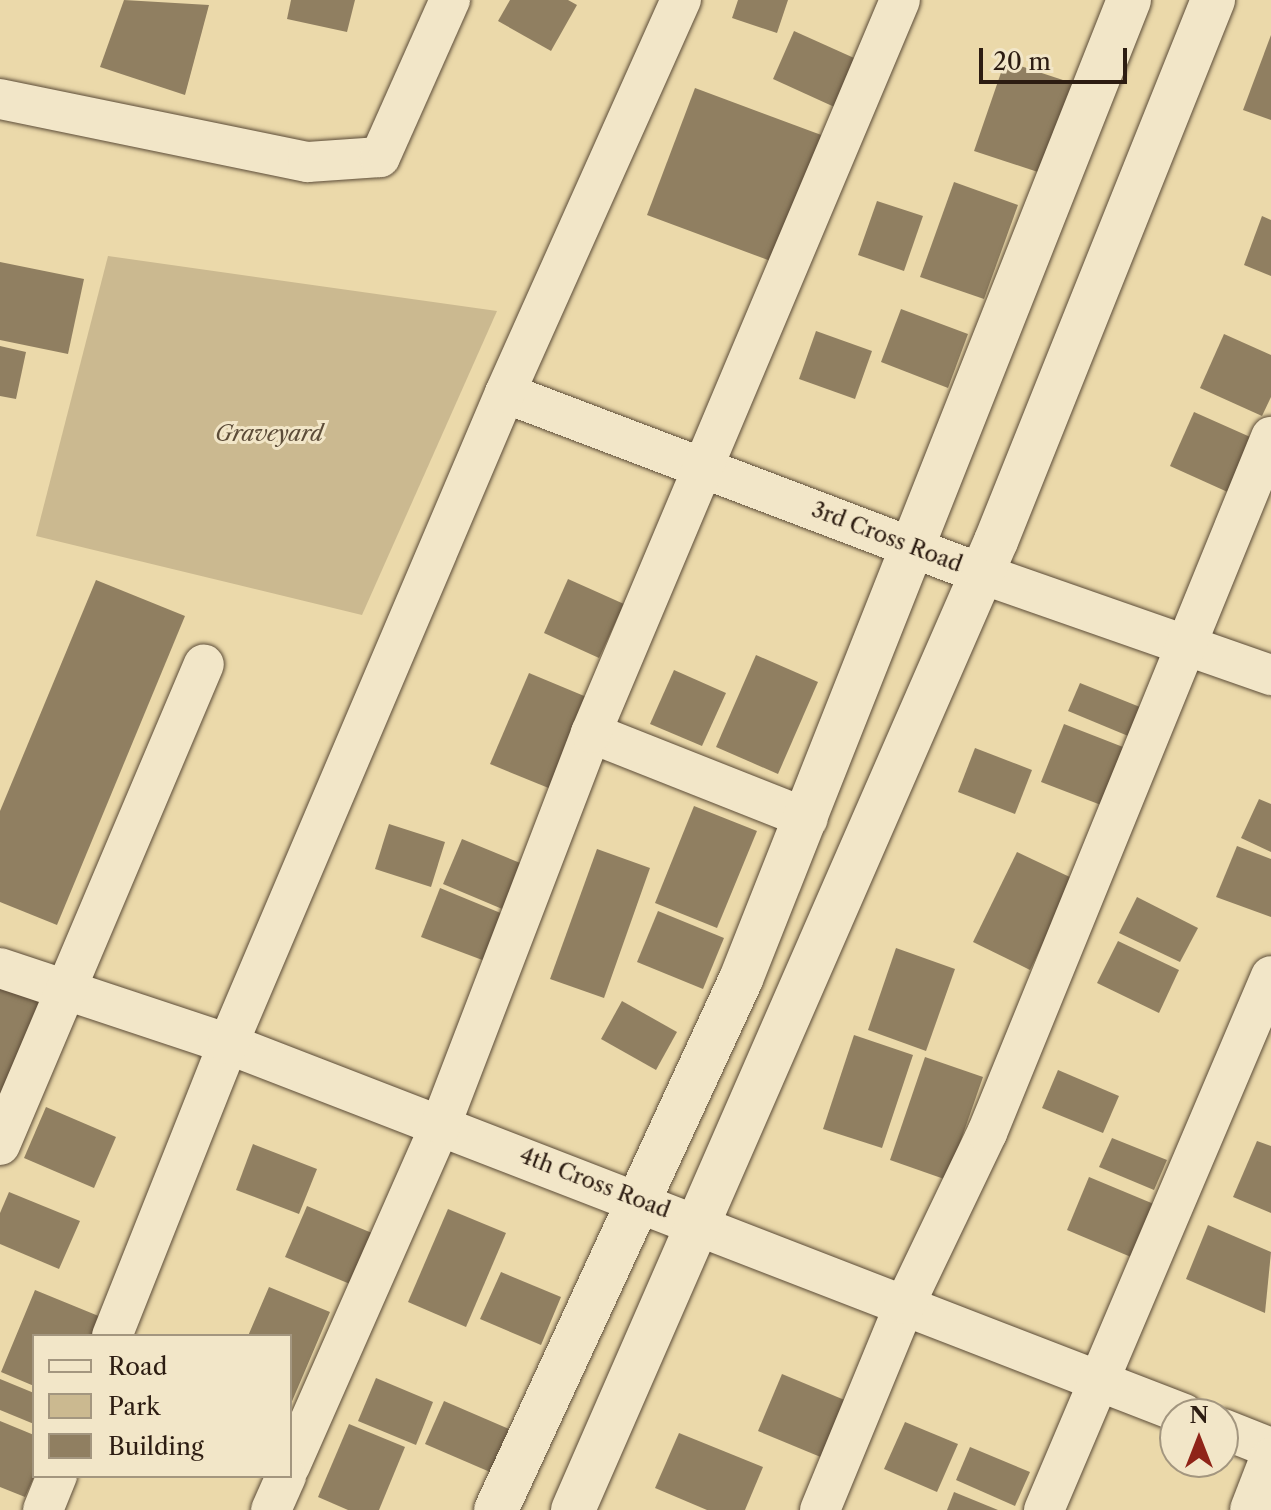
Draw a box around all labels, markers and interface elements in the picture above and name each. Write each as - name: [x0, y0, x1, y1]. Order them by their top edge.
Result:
- scale bar: [983, 32, 1131, 82]
- text: 20 m: [993, 47, 1051, 76]
- park label: Graveyard: [215, 421, 323, 447]
- street label: 3rd Cross Road: [808, 496, 966, 578]
- street label: 4th Cross Road: [516, 1142, 674, 1224]
- legend: [32, 1334, 292, 1478]
- text: Road: [108, 1352, 167, 1381]
- text: Park: [108, 1392, 160, 1421]
- north arrow: [1159, 1398, 1239, 1478]
- text: N: [1189, 1402, 1209, 1429]
- text: Building: [108, 1432, 204, 1461]

